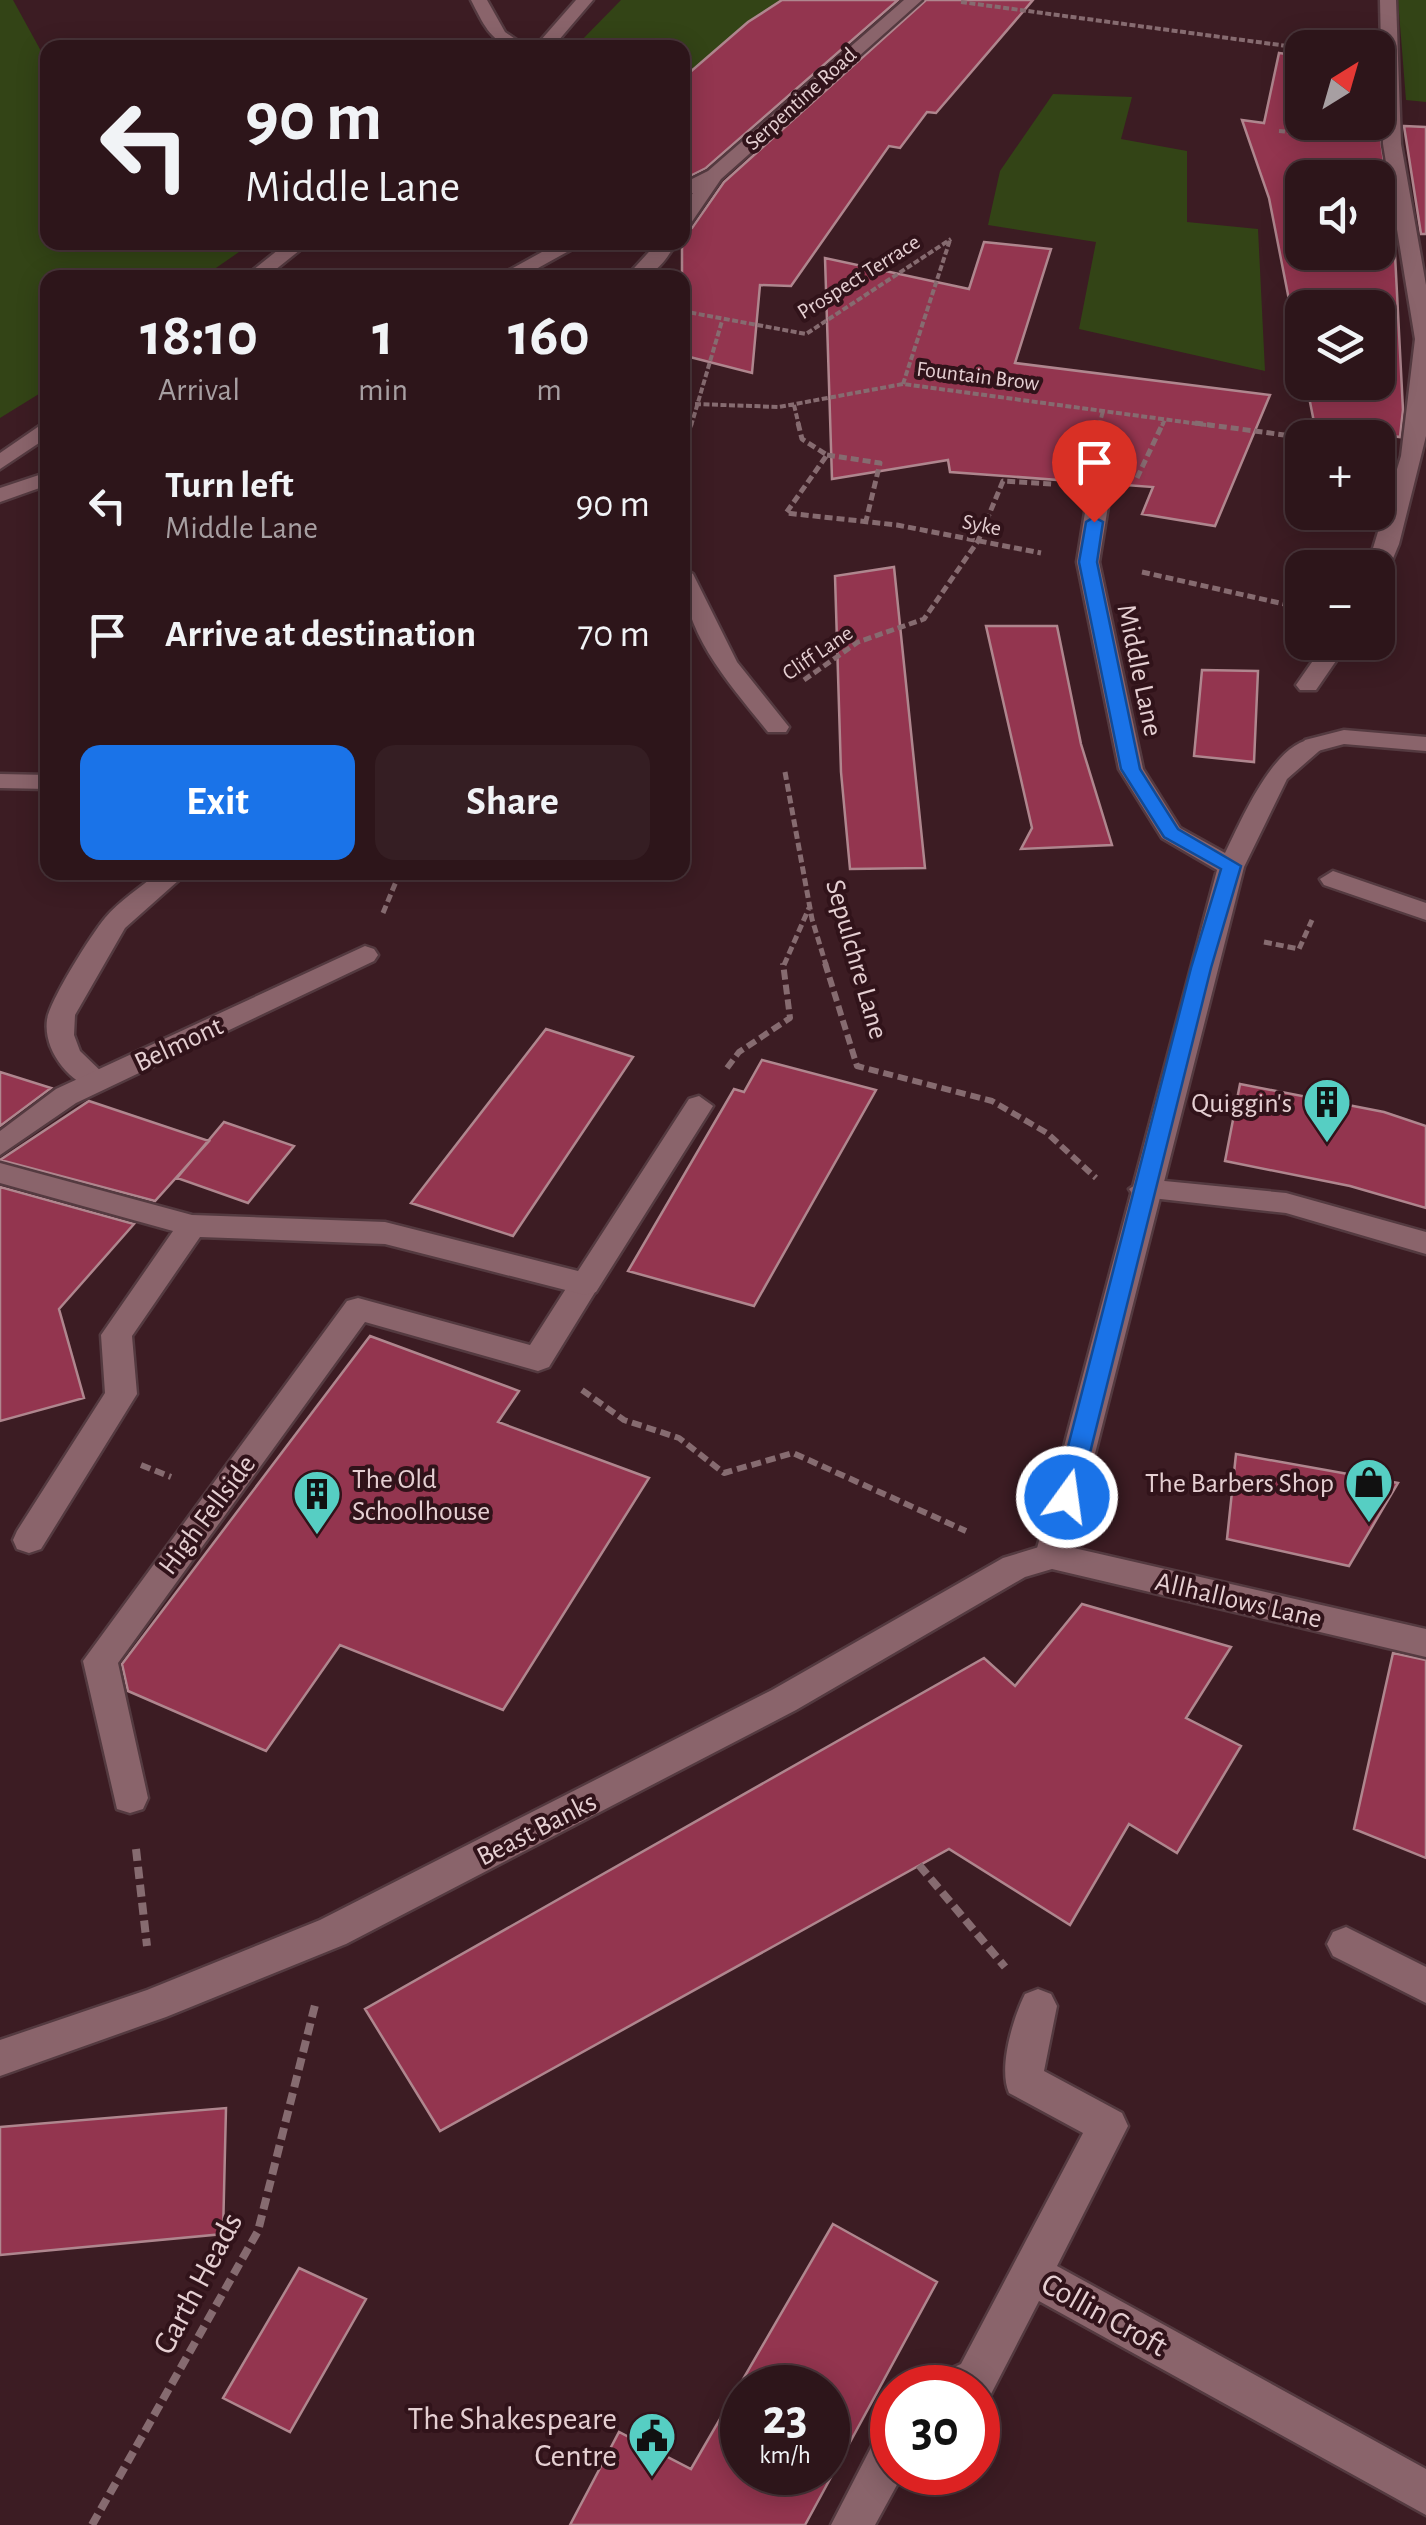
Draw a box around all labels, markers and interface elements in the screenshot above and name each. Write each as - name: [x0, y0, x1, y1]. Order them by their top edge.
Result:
- north arrow: [1285, 30, 1395, 140]
- map controls: [1285, 30, 1395, 660]
- street label: Serpentine Road: [741, 43, 860, 154]
- icon: left: [80, 80, 210, 210]
- text: 90 m: [245, 83, 382, 153]
- button: sound: [1285, 160, 1395, 270]
- text: Middle Lane: [245, 165, 460, 210]
- street label: Prospect Terrace: [793, 230, 924, 323]
- button: layers: [1285, 290, 1395, 400]
- text: 18:10: [140, 306, 258, 366]
- text: 1: [372, 306, 394, 366]
- text: 160: [508, 306, 590, 366]
- street label: Fountain Brow: [915, 358, 1041, 394]
- text: Arrival: [158, 374, 240, 406]
- text: min: [358, 374, 408, 406]
- text: m: [536, 374, 562, 406]
- pin: [1052, 420, 1137, 523]
- button: +: [1285, 420, 1395, 530]
- icon: arrive: [1067, 435, 1122, 490]
- text: Turn left: [165, 467, 293, 505]
- icon: left: [80, 478, 135, 533]
- text: 90 m: [575, 486, 650, 524]
- street label: Syke: [960, 510, 1003, 540]
- text: Middle Lane: [165, 512, 318, 544]
- button: −: [1285, 550, 1395, 660]
- street label: Middle Lane: [1111, 602, 1167, 739]
- icon: arrive: [80, 608, 135, 663]
- text: Arrive at destination: [165, 616, 476, 654]
- text: 70 m: [577, 616, 650, 654]
- street label: Cliff Lane: [778, 621, 857, 684]
- button: Exit: [80, 745, 355, 860]
- button: Share: [375, 745, 650, 860]
- street label: Sepulchre Lane: [820, 877, 892, 1042]
- street label: Belmont: [130, 1012, 227, 1077]
- building icon: Quiggin's: [1301, 1076, 1353, 1144]
- place label: Quiggin's: [1191, 1090, 1292, 1118]
- position arrow: [1015, 1445, 1119, 1549]
- street label: High Fellside: [154, 1450, 261, 1580]
- shop icon: The Barbers Shop: [1343, 1456, 1395, 1524]
- place label: The Old Schoolhouse: [352, 1466, 490, 1526]
- building icon: The Old Schoolhouse: [291, 1468, 343, 1536]
- place label: The Barbers Shop: [1145, 1470, 1334, 1498]
- street label: Allhallows Lane: [1152, 1568, 1325, 1634]
- street label: Beast Banks: [473, 1788, 601, 1872]
- street label: Garth Heads: [147, 2208, 248, 2359]
- street label: Collin Croft: [1036, 2267, 1173, 2362]
- speed limit sign: 30: [870, 2365, 1000, 2495]
- text: 23: [762, 2393, 808, 2443]
- place label: The Shakespeare Centre: [408, 2403, 617, 2472]
- public building icon: The Shakespeare Centre: [626, 2410, 678, 2478]
- text: km/h: [759, 2443, 811, 2468]

